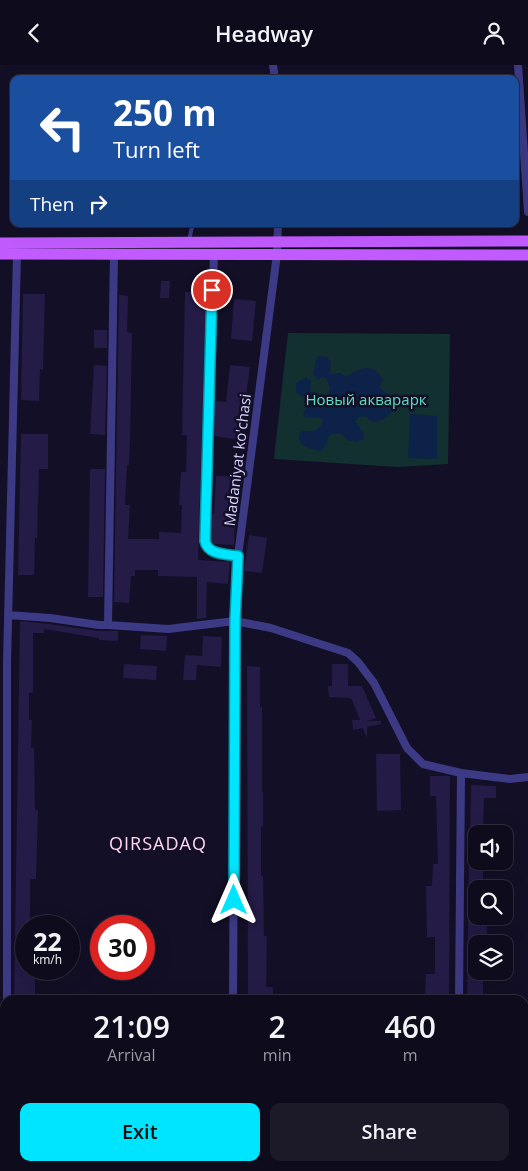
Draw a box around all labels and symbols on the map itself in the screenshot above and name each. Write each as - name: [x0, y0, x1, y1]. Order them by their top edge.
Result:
- pin: [191, 269, 233, 311]
- park label: Новый акварарк: [305, 389, 427, 409]
- street label: Madaniyat ko'chasi: [219, 393, 255, 527]
- district label: QIRSADAQ: [109, 831, 207, 855]
- position arrow: [207, 873, 259, 925]
- speed limit sign: 30: [90, 915, 155, 980]

